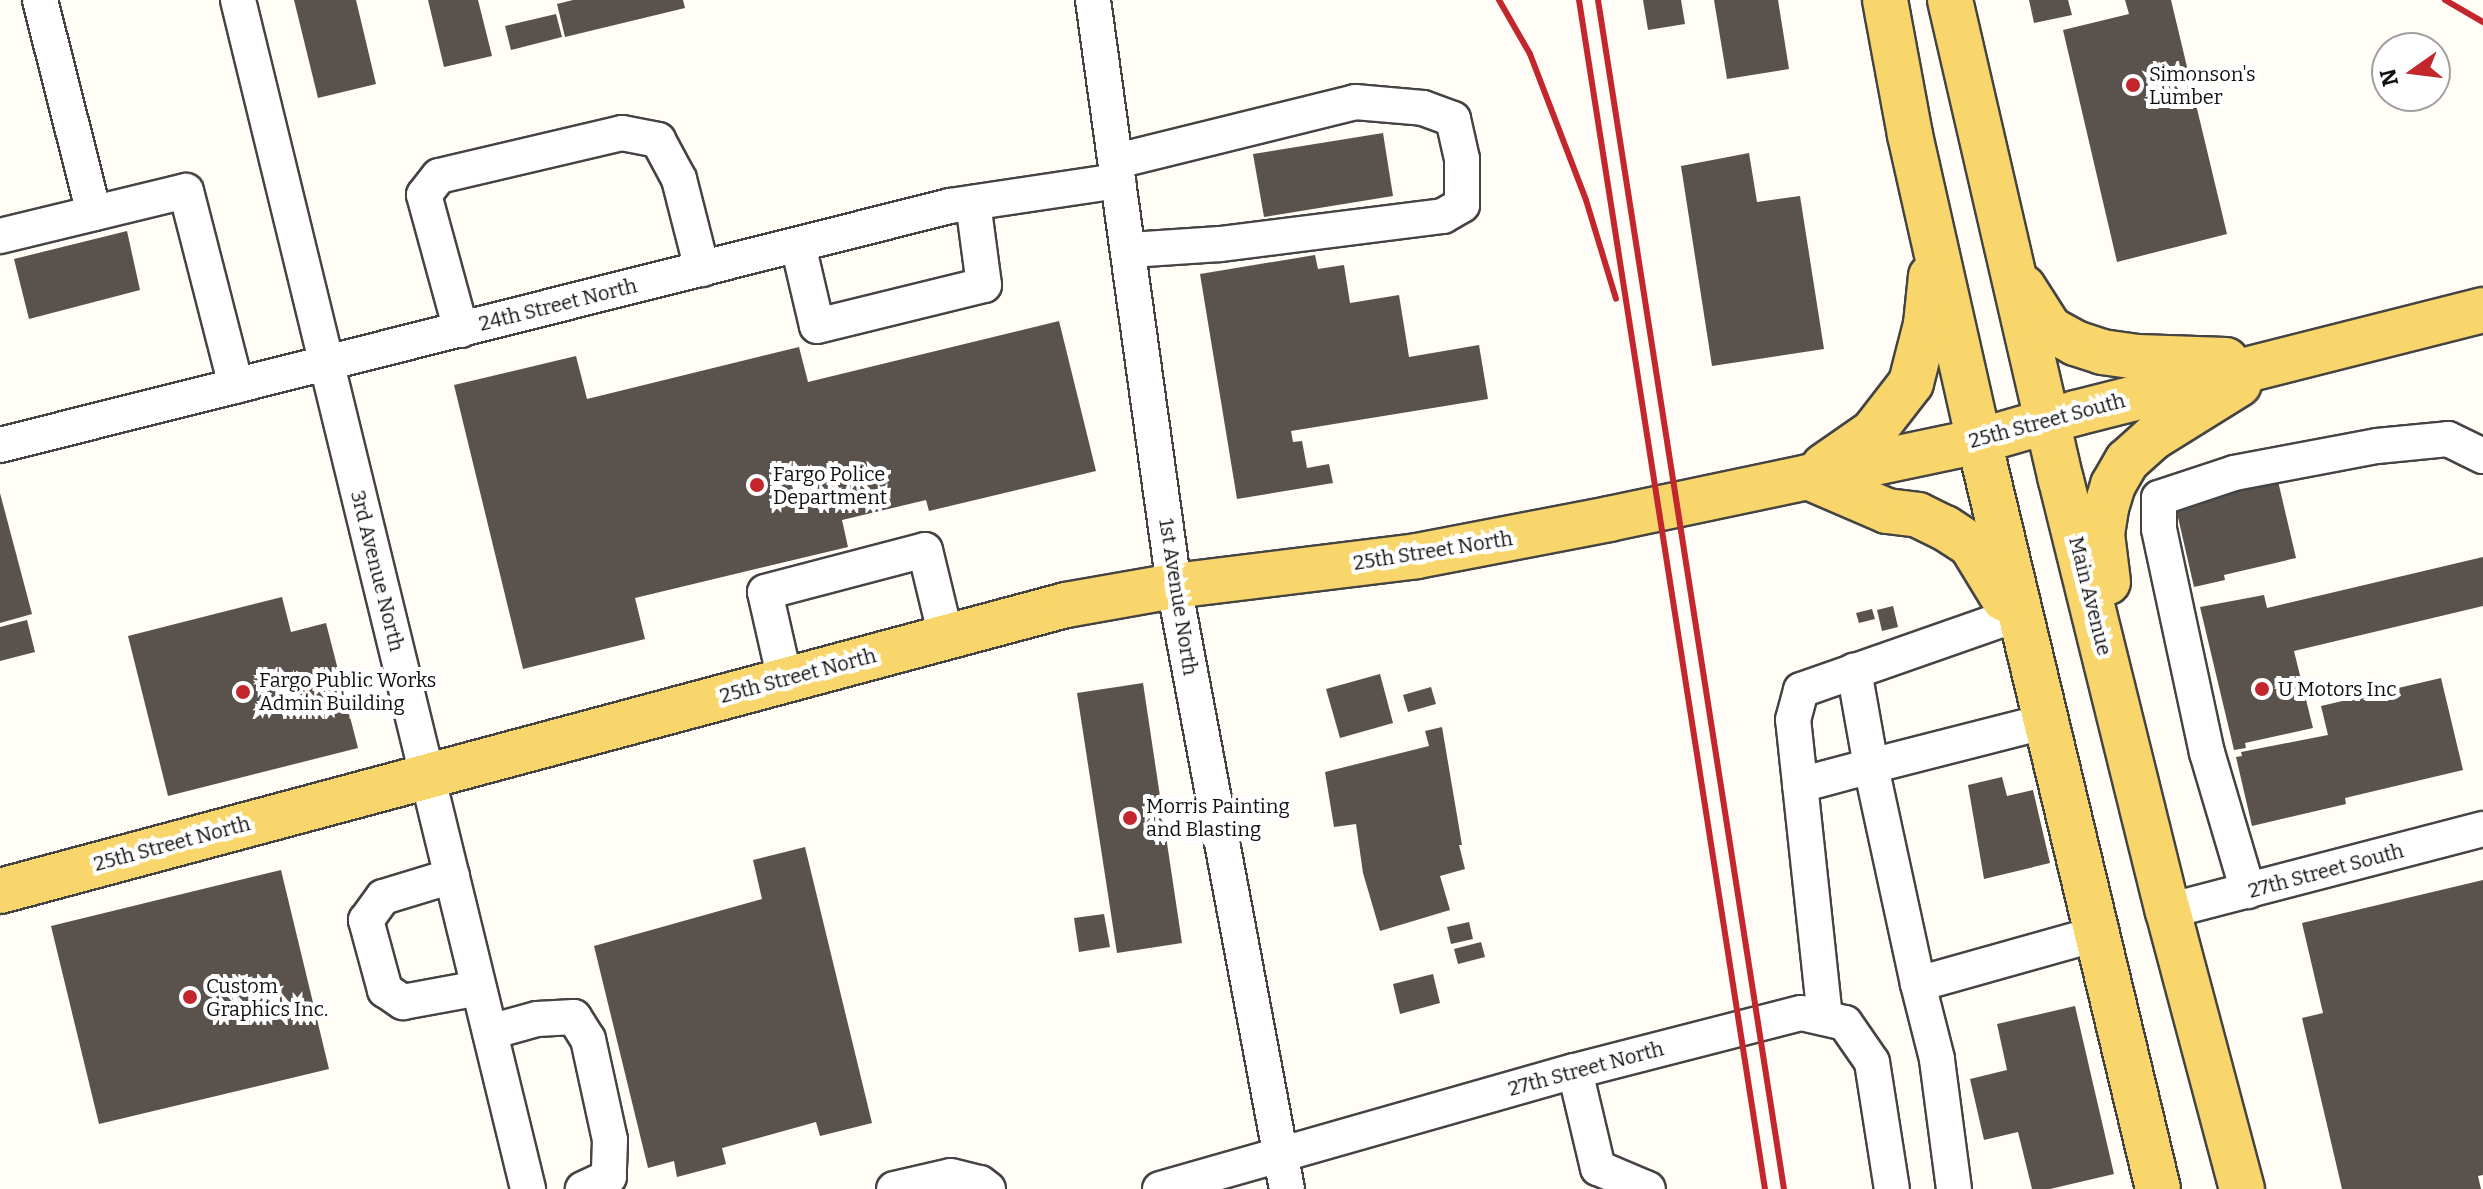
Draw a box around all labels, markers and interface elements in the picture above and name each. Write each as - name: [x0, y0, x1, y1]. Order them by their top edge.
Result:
- north arrow: [2371, 32, 2451, 112]
- place label: Simonson's Lumber: [2149, 62, 2255, 109]
- text: N: [2374, 66, 2404, 89]
- marker: Simonson's Lumber: [2124, 76, 2142, 94]
- street label: 24th Street North: [477, 274, 639, 336]
- street label: 25th Street South: [1966, 389, 2128, 453]
- place label: Fargo Police Department: [773, 462, 887, 509]
- marker: Fargo Police Department: [748, 476, 766, 494]
- street label: 3rd Avenue North: [345, 488, 409, 654]
- street label: 1st Avenue North: [1154, 517, 1202, 677]
- street label: 25th Street North: [1352, 527, 1514, 575]
- street label: Main Avenue: [2064, 534, 2116, 658]
- street label: 25th Street North: [717, 644, 879, 708]
- place label: Fargo Public Works Admin Building: [259, 668, 436, 715]
- place label: U Motors Inc: [2278, 677, 2397, 701]
- marker: U Motors Inc: [2253, 680, 2271, 698]
- marker: Fargo Public Works Admin Building: [234, 683, 252, 701]
- place label: Morris Painting and Blasting: [1146, 794, 1290, 841]
- marker: Morris Painting and Blasting: [1121, 809, 1139, 827]
- street label: 25th Street North: [91, 812, 253, 876]
- street label: 27th Street South: [2246, 839, 2406, 903]
- place label: Custom Graphics Inc.: [206, 974, 328, 1021]
- marker: Custom Graphics Inc.: [181, 988, 199, 1006]
- street label: 27th Street North: [1506, 1037, 1666, 1101]

